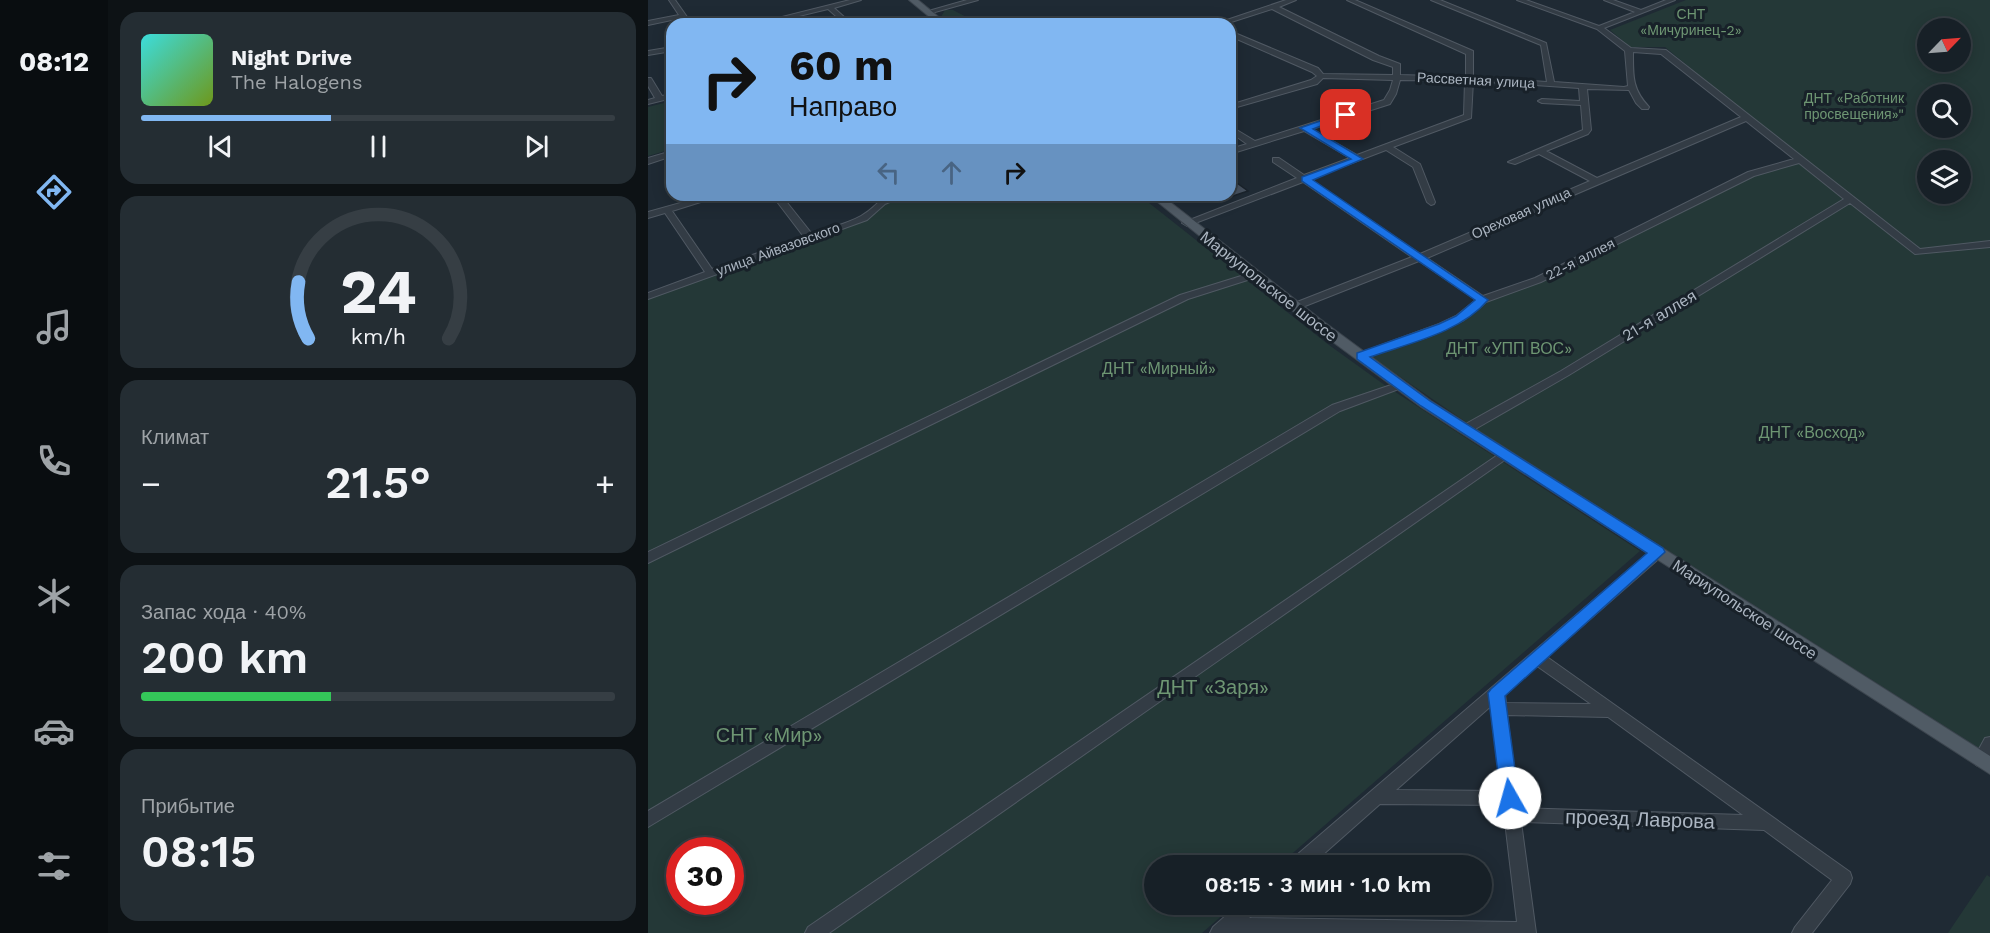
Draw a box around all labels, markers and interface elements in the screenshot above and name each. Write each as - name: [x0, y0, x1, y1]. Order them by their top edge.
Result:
- park label: СНТ «Мичуринец-2»: [1640, 6, 1742, 38]
- north arrow: [1917, 18, 1971, 72]
- map controls: [1917, 18, 1971, 204]
- text: 60 m: [789, 41, 893, 90]
- icon: right: [690, 42, 768, 120]
- text: Night Drive: [231, 45, 352, 70]
- text: 08:12: [19, 46, 89, 78]
- street label: Рассветная улица: [1417, 69, 1536, 91]
- text: The Halogens: [231, 70, 363, 94]
- button: search: [1917, 84, 1971, 138]
- pin: [1320, 89, 1371, 140]
- park label: ДНТ «Работник просвещения»": [1804, 90, 1905, 122]
- text: Направо: [789, 91, 897, 123]
- icon: arrive: [1329, 98, 1362, 131]
- icon: previous: [204, 130, 237, 163]
- icon: pause: [362, 130, 395, 163]
- icon: next: [520, 130, 553, 163]
- button: layers: [1917, 150, 1971, 204]
- icon: left: [872, 156, 905, 189]
- icon: ahead: [935, 156, 968, 189]
- icon: right: [998, 156, 1031, 189]
- icon: directions: [33, 171, 75, 213]
- street label: Ореховая улица: [1469, 184, 1573, 242]
- street label: улица Айвазовского: [714, 219, 842, 279]
- street label: Мариупольское шоссе: [1197, 227, 1341, 346]
- street label: 22-я аллея: [1543, 235, 1617, 283]
- text: 24: [340, 255, 416, 328]
- street label: 21-я аллея: [1619, 286, 1700, 345]
- icon: music: [33, 306, 75, 348]
- text: km/h: [350, 325, 406, 350]
- park label: ДНТ «УПП ВОС»: [1446, 339, 1572, 358]
- park label: ДНТ «Мирный»: [1102, 359, 1216, 378]
- park label: ДНТ «Восход»: [1759, 423, 1865, 442]
- text: Климат: [141, 425, 209, 449]
- icon: phone: [33, 440, 75, 482]
- text: 21.5°: [325, 456, 431, 509]
- text: −: [141, 464, 161, 503]
- text: +: [595, 464, 615, 503]
- street label: Мариупольское шоссе: [1669, 556, 1821, 663]
- icon: climate: [33, 575, 75, 617]
- text: Запас хода · 40%: [141, 600, 306, 624]
- text: 200 km: [141, 631, 308, 684]
- park label: ДНТ «Заря»: [1157, 675, 1269, 699]
- icon: car: [33, 710, 75, 752]
- park label: СНТ «Мир»: [716, 723, 822, 747]
- position arrow: [1478, 766, 1542, 830]
- text: Прибытие: [141, 794, 235, 818]
- street label: проезд Лаврова: [1565, 804, 1716, 834]
- text: 08:15: [141, 825, 256, 878]
- speed limit sign: 30: [666, 837, 744, 915]
- icon: filters: [33, 845, 75, 887]
- text: 08:15 · 3 мин · 1.0 km: [1205, 872, 1431, 897]

